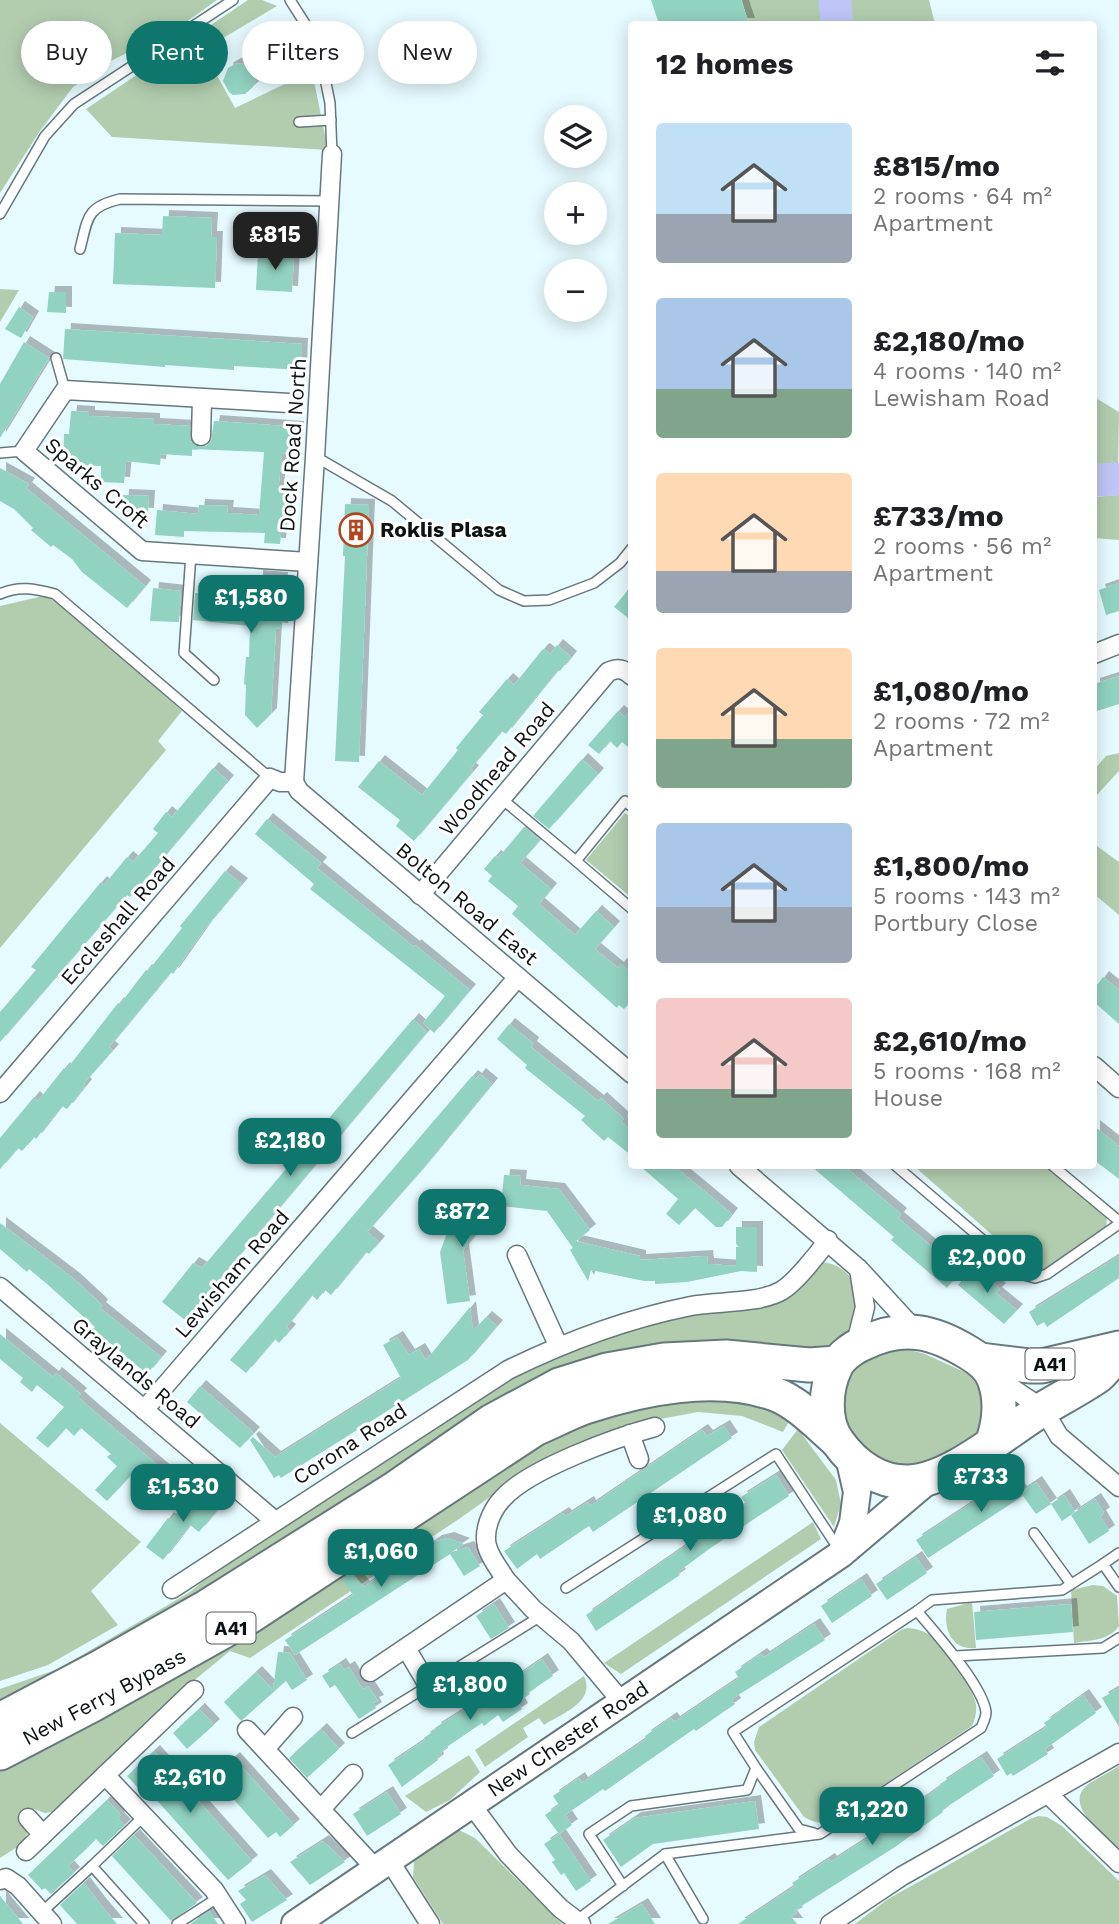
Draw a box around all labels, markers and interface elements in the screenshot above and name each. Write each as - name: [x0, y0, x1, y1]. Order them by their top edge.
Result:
- chip: Buy: [21, 21, 112, 84]
- chip: Rent: [126, 21, 228, 84]
- chip: Filters: [242, 21, 364, 84]
- chip: New: [378, 21, 477, 84]
- icon: filters: [1031, 44, 1069, 82]
- text: 12 homes: [656, 46, 794, 81]
- map controls: [544, 105, 607, 322]
- button: layers: [544, 105, 607, 168]
- text: £815/mo: [873, 148, 1000, 183]
- icon: home: [712, 151, 796, 235]
- button: +: [544, 182, 607, 245]
- text: 2 rooms · 64 m²: [873, 183, 1052, 210]
- text: Apartment: [873, 210, 993, 237]
- pin: £815: [234, 212, 316, 272]
- text: £815: [249, 221, 301, 248]
- button: −: [544, 259, 607, 322]
- text: £2,180/mo: [873, 323, 1025, 358]
- icon: home: [712, 326, 796, 410]
- street label: Dock Road North: [274, 357, 311, 533]
- text: 4 rooms · 140 m²: [873, 358, 1061, 385]
- text: Lewisham Road: [873, 385, 1050, 412]
- street label: Sparks Croft: [40, 432, 155, 533]
- text: £733/mo: [873, 498, 1004, 533]
- icon: home: [712, 501, 796, 585]
- building icon: Roklis Plasa: [337, 511, 375, 549]
- place label: Roklis Plasa: [380, 517, 508, 542]
- text: 2 rooms · 56 m²: [873, 533, 1051, 560]
- text: Apartment: [873, 560, 993, 587]
- pin: £1,580: [194, 576, 308, 635]
- text: £1,580: [214, 584, 288, 611]
- text: £1,080/mo: [873, 673, 1029, 708]
- icon: home: [712, 676, 796, 760]
- street label: Woodhead Road: [434, 697, 560, 840]
- text: 2 rooms · 72 m²: [873, 708, 1049, 735]
- text: Apartment: [873, 735, 993, 762]
- street label: Bolton Road East: [391, 837, 543, 970]
- text: £1,800/mo: [873, 848, 1029, 883]
- icon: home: [712, 851, 796, 935]
- street label: Eccleshall Road: [55, 852, 180, 990]
- text: 5 rooms · 143 m²: [873, 883, 1060, 910]
- text: Portbury Close: [873, 910, 1038, 937]
- text: £2,610/mo: [873, 1023, 1027, 1058]
- icon: home: [712, 1026, 796, 1110]
- text: 5 rooms · 168 m²: [873, 1058, 1061, 1085]
- text: House: [873, 1085, 943, 1112]
- pin: £2,180: [233, 1118, 347, 1178]
- text: £2,180: [254, 1127, 326, 1154]
- pin: £872: [421, 1190, 503, 1249]
- text: £872: [434, 1198, 490, 1225]
- street label: Lewisham Road: [169, 1204, 294, 1343]
- pin: £2,000: [930, 1236, 1044, 1295]
- text: £2,000: [948, 1244, 1026, 1271]
- street label: Graylands Road: [67, 1312, 205, 1433]
- road number: A41: [1026, 1348, 1074, 1380]
- street label: Corona Road: [288, 1398, 411, 1490]
- pin: £733: [940, 1454, 1022, 1514]
- text: £733: [954, 1463, 1008, 1490]
- pin: £1,530: [126, 1464, 240, 1524]
- text: £1,530: [147, 1473, 219, 1500]
- pin: £1,080: [633, 1494, 747, 1553]
- text: £1,080: [653, 1502, 727, 1529]
- pin: £1,060: [324, 1530, 438, 1589]
- text: £1,060: [344, 1538, 418, 1565]
- road number: A41: [206, 1612, 256, 1644]
- street label: New Ferry Bypass: [18, 1643, 190, 1750]
- pin: £1,800: [413, 1662, 527, 1722]
- text: £1,800: [433, 1671, 507, 1698]
- street label: New Chester Road: [482, 1675, 653, 1802]
- pin: £2,610: [133, 1756, 247, 1815]
- text: £2,610: [153, 1764, 227, 1791]
- pin: £1,220: [815, 1787, 929, 1847]
- text: £1,220: [835, 1796, 909, 1823]

